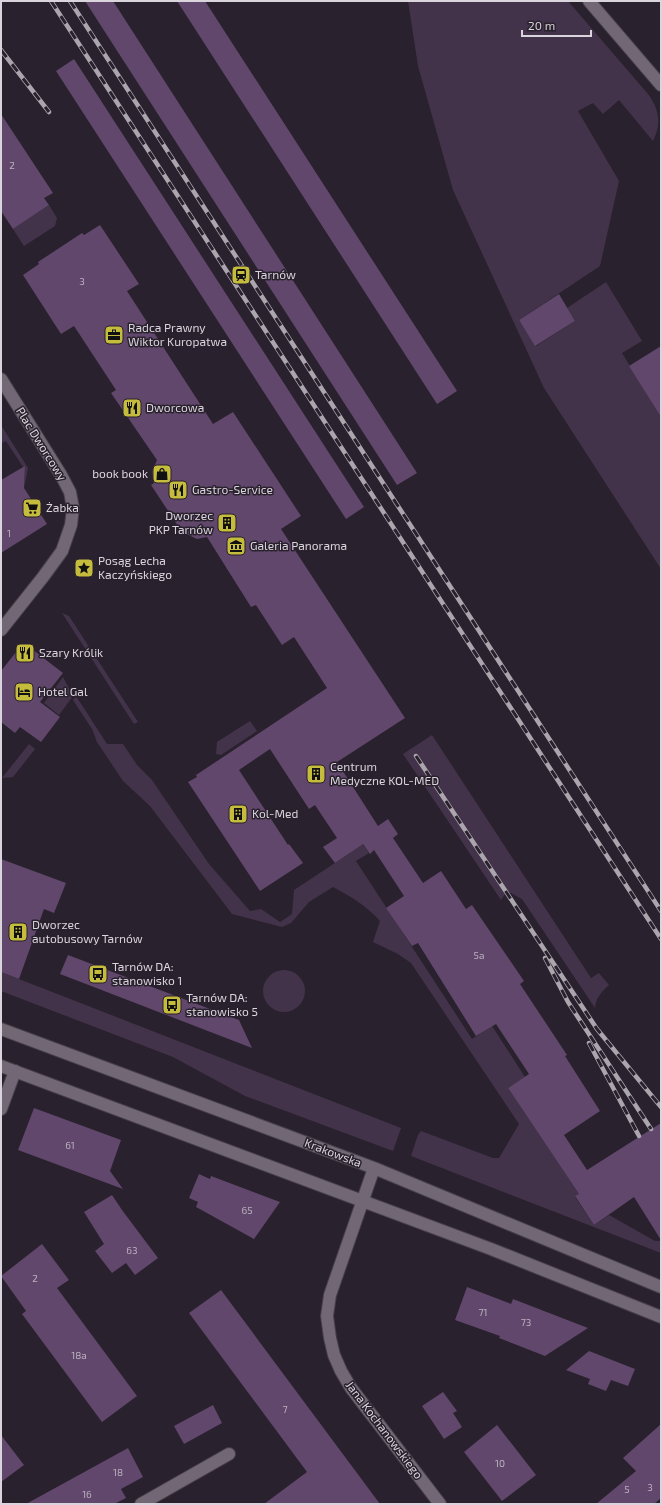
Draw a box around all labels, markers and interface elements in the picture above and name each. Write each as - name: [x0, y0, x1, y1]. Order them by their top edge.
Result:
- scale bar: [522, 12, 591, 38]
- text: 20 m: [528, 18, 555, 32]
- house number: 2: [9, 159, 15, 171]
- station icon: Tarnów: [230, 264, 252, 286]
- place label: Tarnów: [255, 267, 296, 281]
- house number: 3: [79, 275, 85, 287]
- place label: Radca Prawny Wiktor Kuropatwa: [128, 320, 227, 348]
- office icon: Radca Prawny Wiktor Kuropatwa: [103, 324, 125, 346]
- restaurant icon: Dworcowa: [121, 397, 143, 419]
- place label: Dworcowa: [146, 400, 204, 414]
- street label: Plac Dworcowy: [14, 404, 70, 483]
- shop icon: book book: [151, 463, 173, 485]
- place label: book book: [92, 466, 148, 480]
- restaurant icon: Gastro-Service: [167, 479, 189, 501]
- place label: Gastro-Service: [192, 482, 273, 496]
- supermarket icon: Żabka: [21, 497, 43, 519]
- place label: Żabka: [46, 500, 79, 514]
- place label: Dworzec PKP Tarnów: [149, 508, 213, 536]
- building icon: Dworzec PKP Tarnów: [216, 512, 238, 534]
- house number: 1: [7, 527, 11, 539]
- museum icon: Galeria Panorama: [225, 535, 247, 557]
- place label: Galeria Panorama: [250, 538, 347, 552]
- place label: Posąg Lecha Kaczyńskiego: [98, 553, 172, 581]
- place icon: Posąg Lecha Kaczyńskiego: [73, 557, 95, 579]
- restaurant icon: Szary Królik: [14, 642, 36, 664]
- place label: Szary Królik: [39, 645, 103, 659]
- hotel icon: Hotel Gal: [13, 681, 35, 703]
- place label: Hotel Gal: [38, 684, 88, 698]
- place label: Centrum Medyczne KOL-MED: [330, 759, 439, 787]
- building icon: Centrum Medyczne KOL-MED: [305, 763, 327, 785]
- building icon: Kol-Med: [227, 803, 249, 825]
- place label: Kol-Med: [252, 806, 298, 820]
- place label: Dworzec autobusowy Tarnów: [32, 917, 143, 945]
- building icon: Dworzec autobusowy Tarnów: [7, 921, 29, 943]
- house number: 5a: [474, 949, 484, 961]
- place label: Tarnów DA: stanowisko 1: [112, 959, 182, 987]
- bus stop icon: Tarnów DA: stanowisko 1: [87, 963, 109, 985]
- place label: Tarnów DA: stanowisko 5: [186, 990, 258, 1018]
- bus stop icon: Tarnów DA: stanowisko 5: [161, 994, 183, 1016]
- street label: Krakowska: [303, 1135, 364, 1169]
- house number: 61: [65, 1139, 75, 1151]
- house number: 65: [241, 1204, 253, 1216]
- house number: 63: [126, 1244, 138, 1256]
- house number: 2: [32, 1272, 38, 1284]
- house number: 71: [478, 1306, 488, 1318]
- house number: 73: [521, 1316, 531, 1328]
- house number: 18a: [71, 1349, 87, 1361]
- street label: Jana Kochanowskiego: [343, 1378, 426, 1481]
- house number: 7: [282, 1403, 288, 1415]
- house number: 10: [495, 1457, 505, 1469]
- house number: 18: [113, 1466, 123, 1478]
- house number: 3: [647, 1481, 653, 1493]
- house number: 5: [624, 1483, 630, 1495]
- house number: 16: [82, 1488, 92, 1500]

